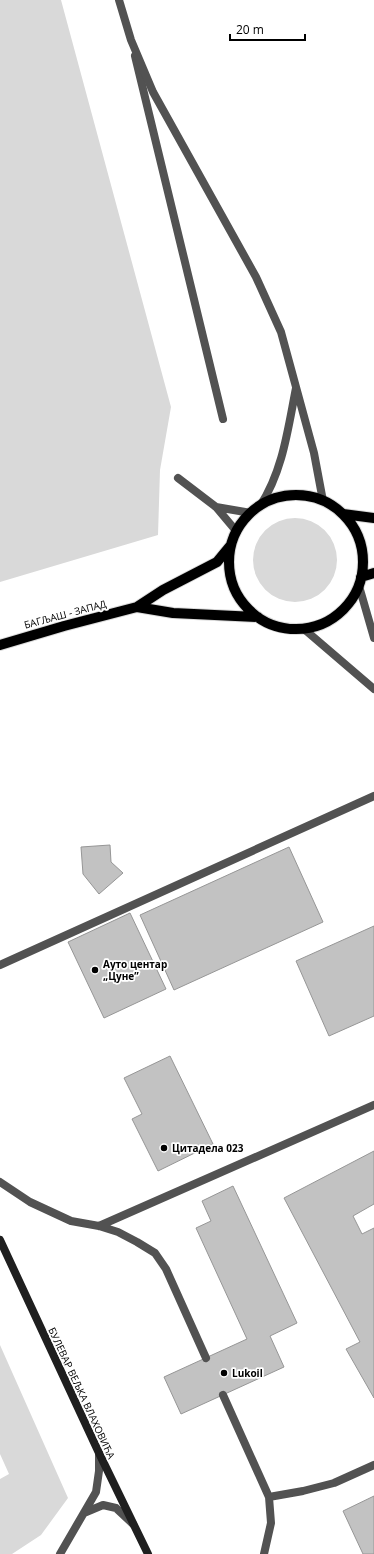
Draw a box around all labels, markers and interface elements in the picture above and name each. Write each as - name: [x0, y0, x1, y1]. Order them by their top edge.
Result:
- scale bar: [230, 16, 305, 42]
- text: 20 m: [236, 21, 264, 38]
- street label: БАГЉАШ - ЗАПАД: [22, 596, 108, 632]
- place label: Ауто центар „Цуне”: [103, 957, 167, 983]
- marker: Ауто центар „Цуне”: [90, 965, 100, 975]
- place label: Цитадела 023: [172, 1141, 244, 1155]
- marker: Цитадела 023: [159, 1143, 169, 1153]
- street label: БУЛЕВАР ВЕЉКА ВЛАХОВИЋА: [45, 1325, 119, 1462]
- place label: Lukoil: [232, 1366, 263, 1380]
- marker: Lukoil: [219, 1368, 229, 1378]

